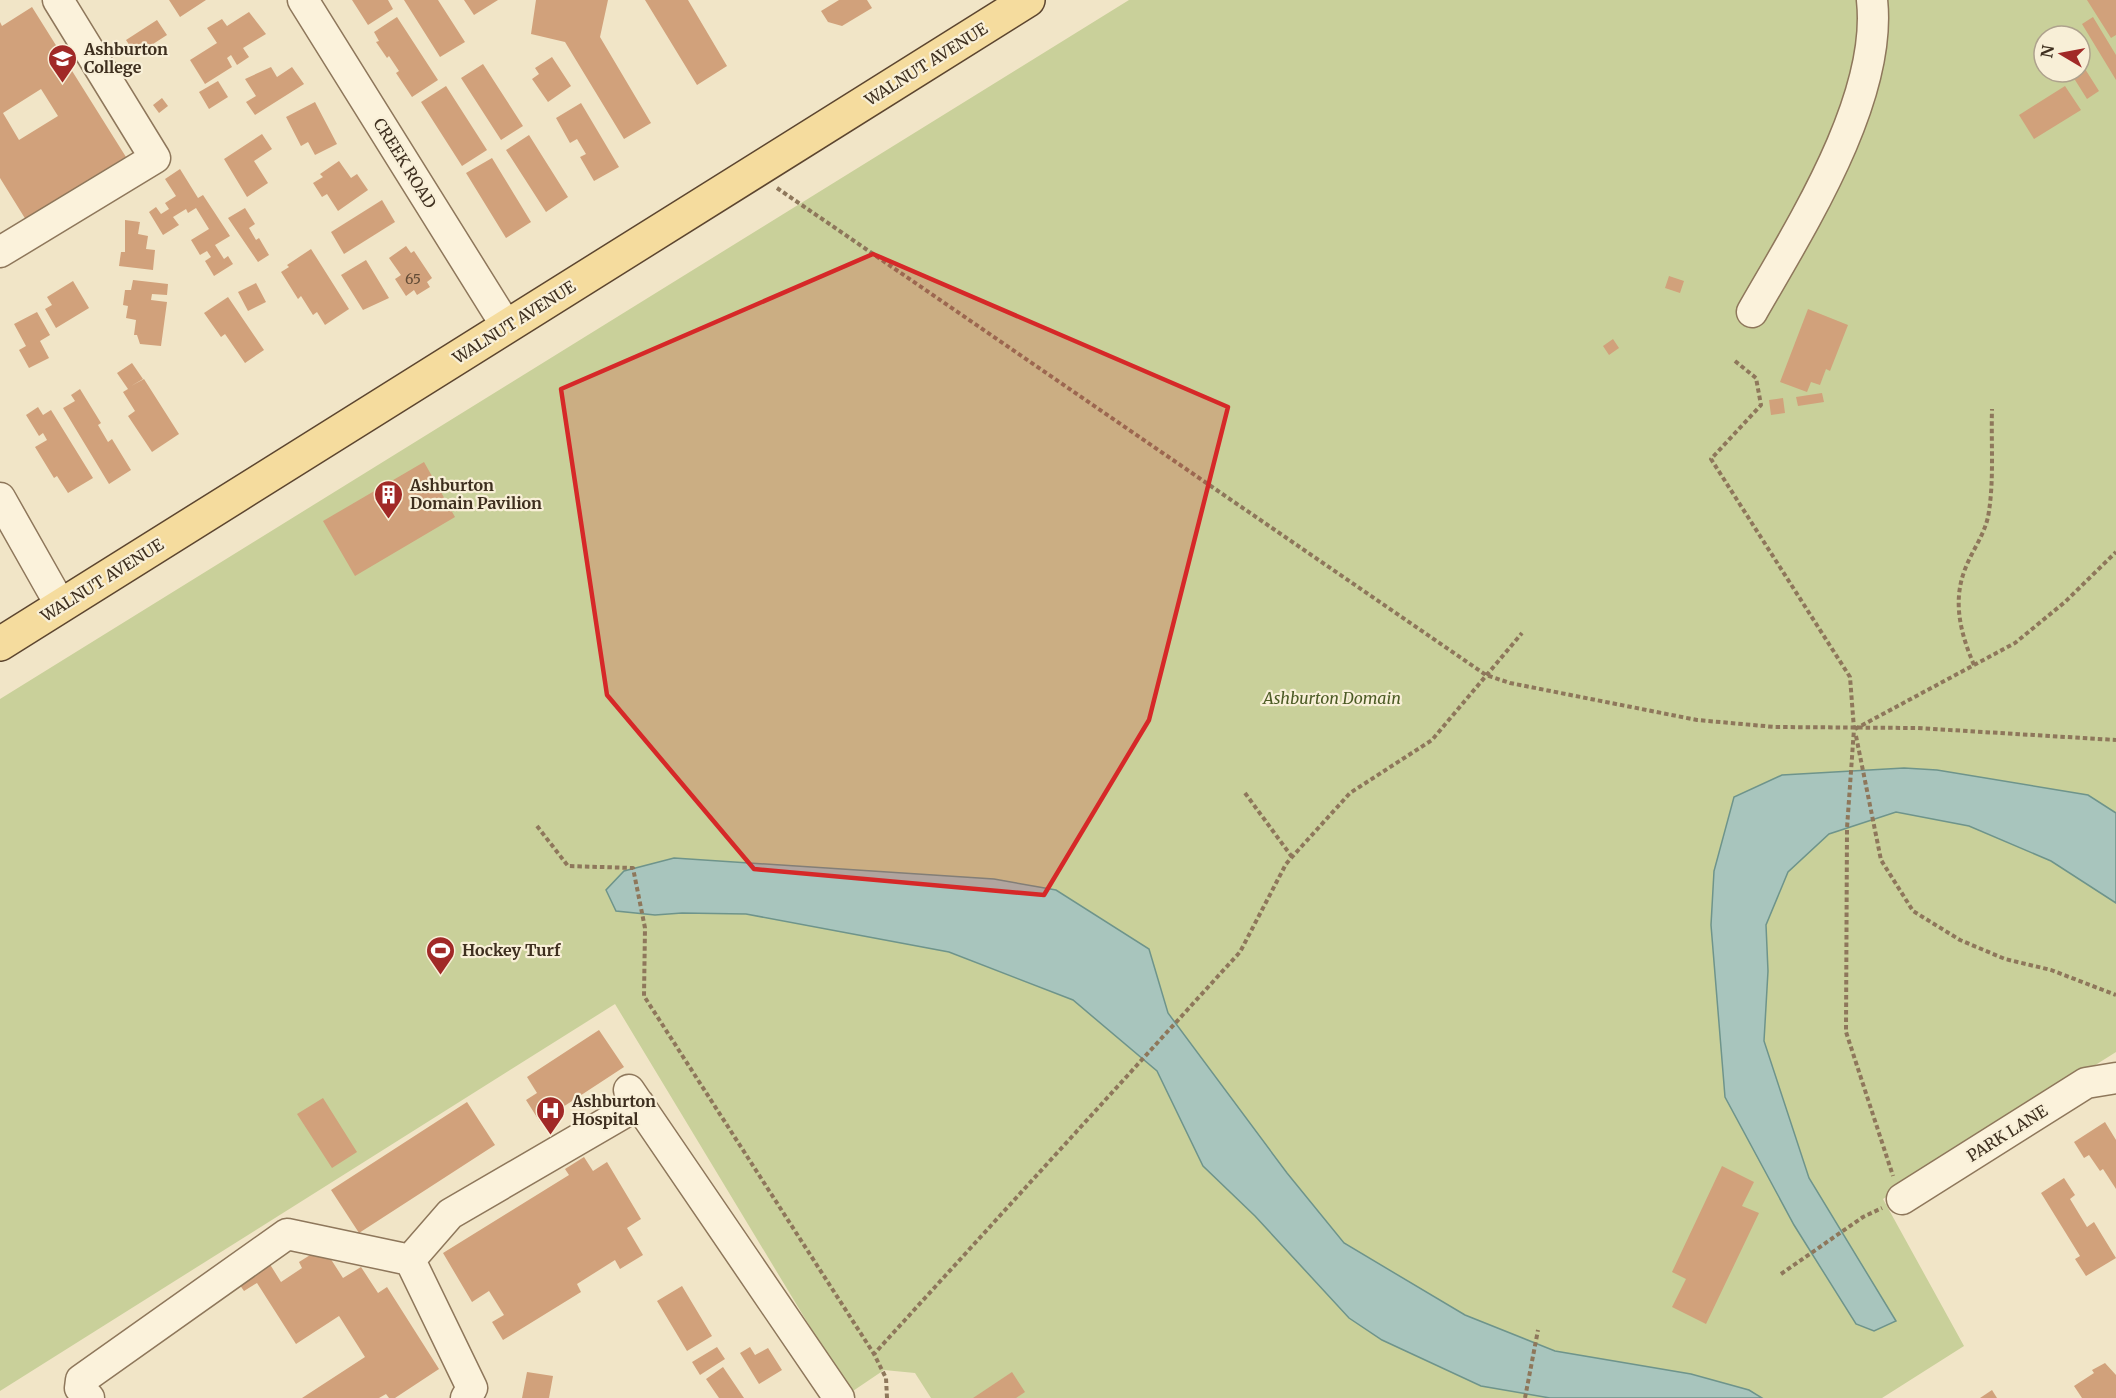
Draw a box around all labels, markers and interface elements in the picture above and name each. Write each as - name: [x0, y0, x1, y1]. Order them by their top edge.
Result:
- street label: WALNUT AVENUE: [860, 18, 992, 110]
- north arrow: [2032, 24, 2092, 84]
- place label: Ashburton College: [83, 39, 168, 77]
- school or university icon: Ashburton College: [47, 42, 79, 84]
- text: N: [2036, 43, 2058, 59]
- street label: CREEK ROAD: [369, 114, 441, 212]
- house number: 65: [405, 270, 421, 288]
- street label: WALNUT AVENUE: [448, 276, 580, 368]
- place label: Ashburton Domain Pavilion: [409, 475, 542, 513]
- building icon: Ashburton Domain Pavilion: [373, 478, 405, 520]
- street label: WALNUT AVENUE: [36, 534, 168, 626]
- park label: Ashburton Domain: [1261, 688, 1401, 708]
- sports icon: Hockey Turf: [425, 934, 457, 976]
- place label: Hockey Turf: [462, 940, 561, 960]
- place label: Ashburton Hospital: [571, 1091, 656, 1129]
- hospital icon: Ashburton Hospital: [535, 1094, 567, 1136]
- street label: PARK LANE: [1963, 1100, 2052, 1166]

